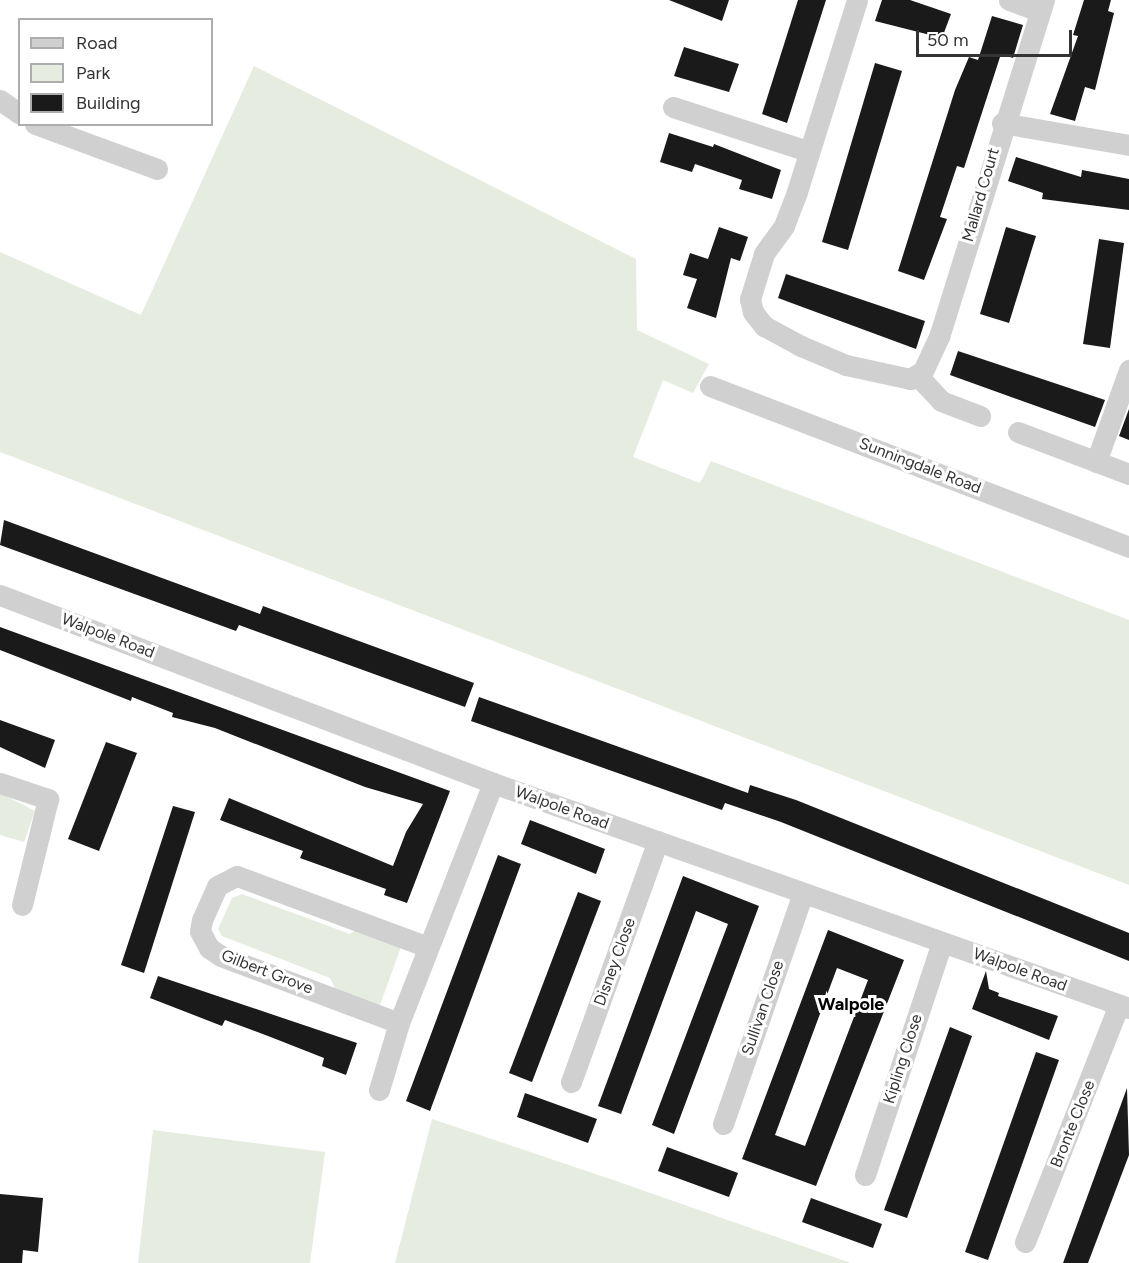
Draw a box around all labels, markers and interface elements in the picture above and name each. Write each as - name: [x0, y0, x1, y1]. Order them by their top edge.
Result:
- legend: [18, 18, 213, 126]
- scale bar: [919, 18, 1075, 56]
- text: 50 m: [927, 29, 969, 51]
- text: Road: [76, 32, 117, 54]
- text: Park: [76, 62, 110, 84]
- text: Building: [76, 92, 141, 114]
- street label: Mallard Court: [958, 146, 1004, 244]
- street label: Sunningdale Road: [856, 434, 984, 498]
- street label: Walpole Road: [59, 609, 157, 663]
- street label: Walpole Road: [513, 782, 611, 834]
- street label: Disney Close: [590, 915, 640, 1009]
- street label: Walpole Road: [971, 944, 1069, 996]
- street label: Gilbert Grove: [219, 946, 315, 998]
- street label: Sullivan Close: [738, 958, 788, 1058]
- district label: Walpole: [818, 993, 884, 1015]
- street label: Kipling Close: [880, 1012, 926, 1106]
- street label: Bronte Close: [1047, 1077, 1099, 1171]

